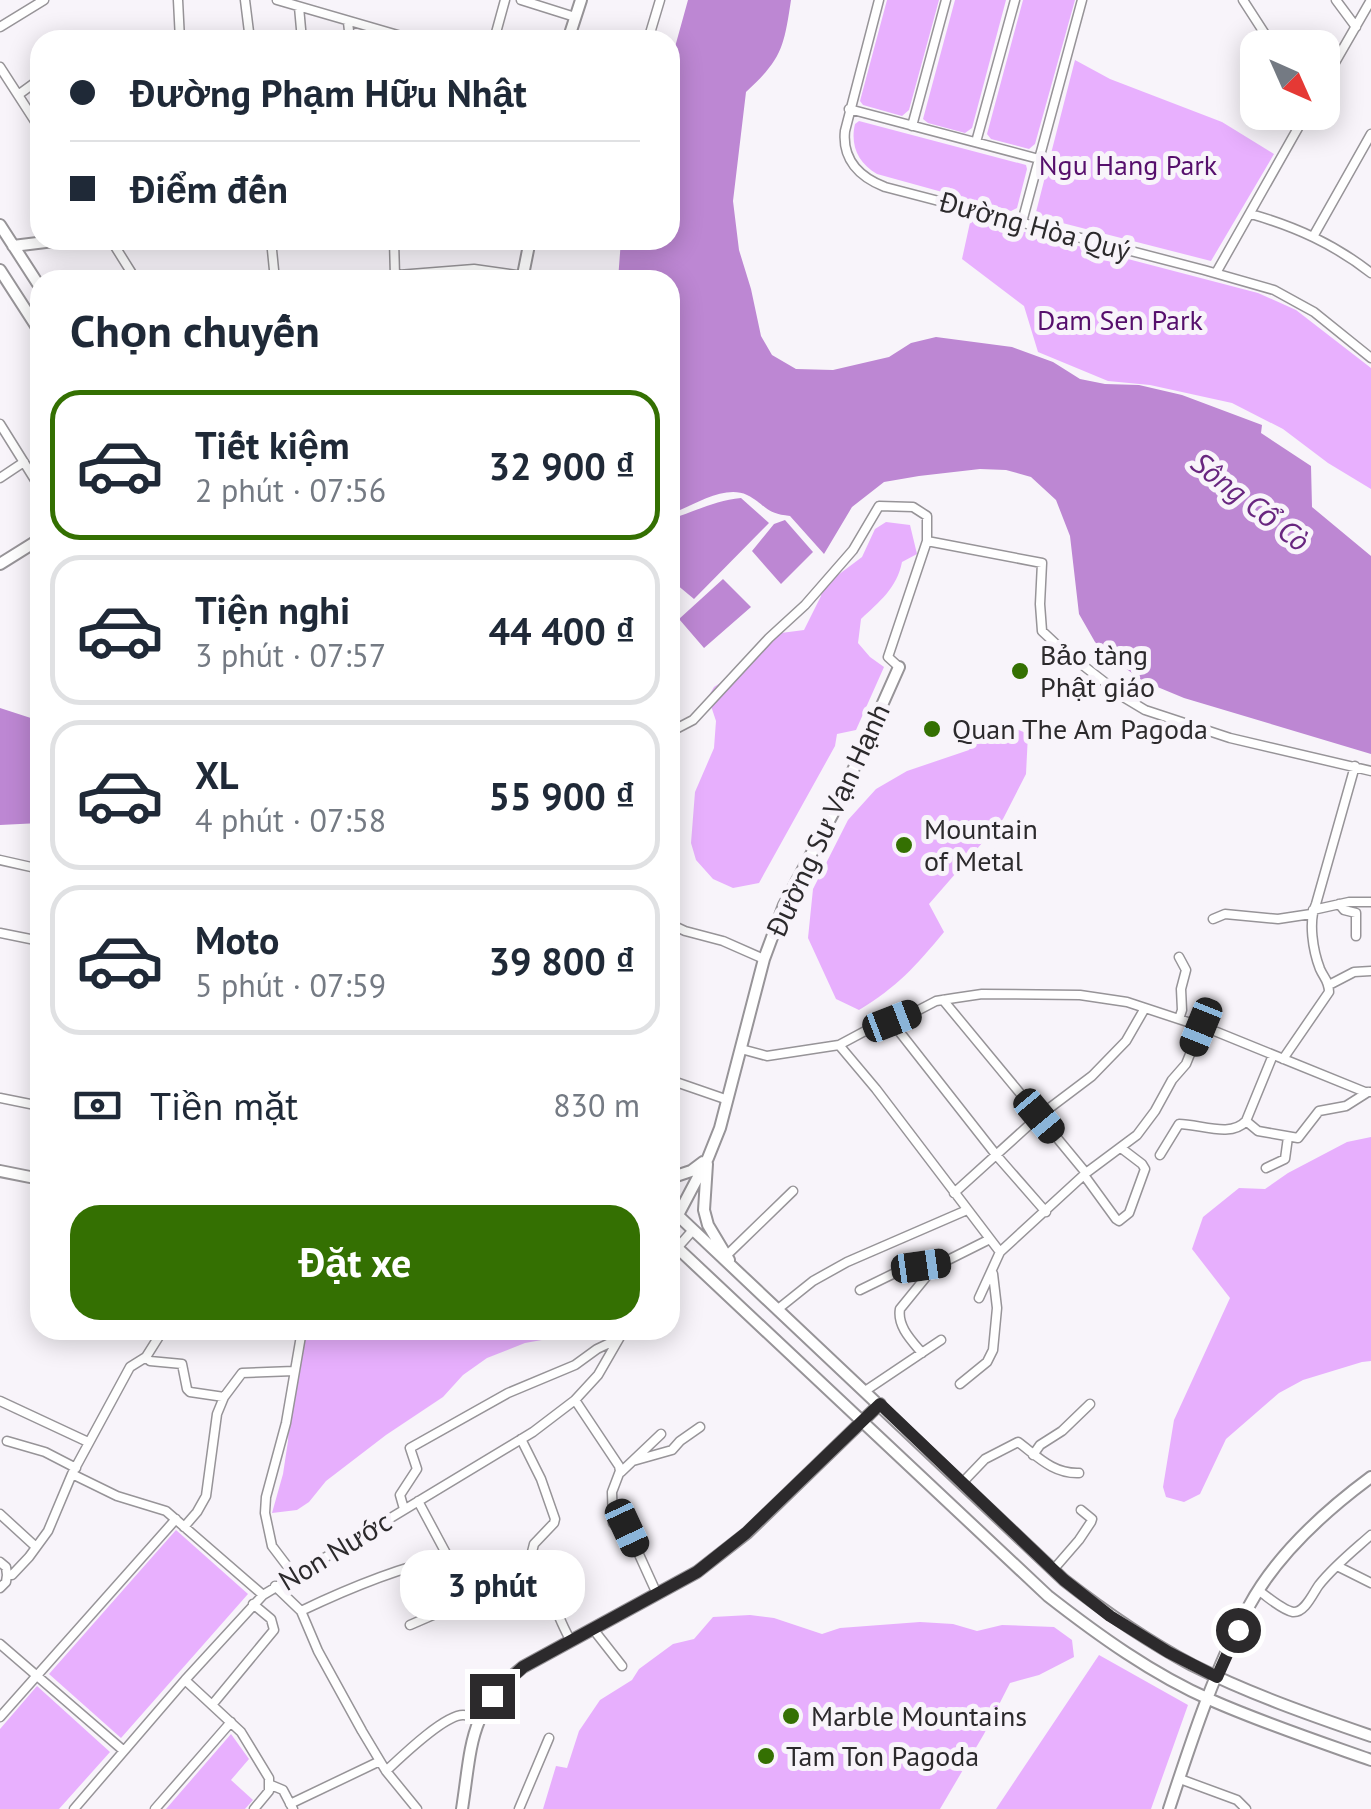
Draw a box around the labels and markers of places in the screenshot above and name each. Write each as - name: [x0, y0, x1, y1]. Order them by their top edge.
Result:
- place label: Bảo tàng Phật giáo: [1040, 636, 1155, 705]
- marker: Bảo tàng Phật giáo: [1009, 660, 1031, 682]
- place label: Quan The Am Pagoda: [952, 710, 1208, 747]
- marker: Quan The Am Pagoda: [921, 718, 943, 740]
- place label: Mountain of Metal: [924, 810, 1038, 879]
- marker: Mountain of Metal: [893, 834, 915, 856]
- place label: Marble Mountains: [811, 1697, 1027, 1734]
- marker: Marble Mountains: [780, 1705, 802, 1727]
- place label: Tam Ton Pagoda: [786, 1737, 979, 1774]
- marker: Tam Ton Pagoda: [755, 1745, 777, 1767]

